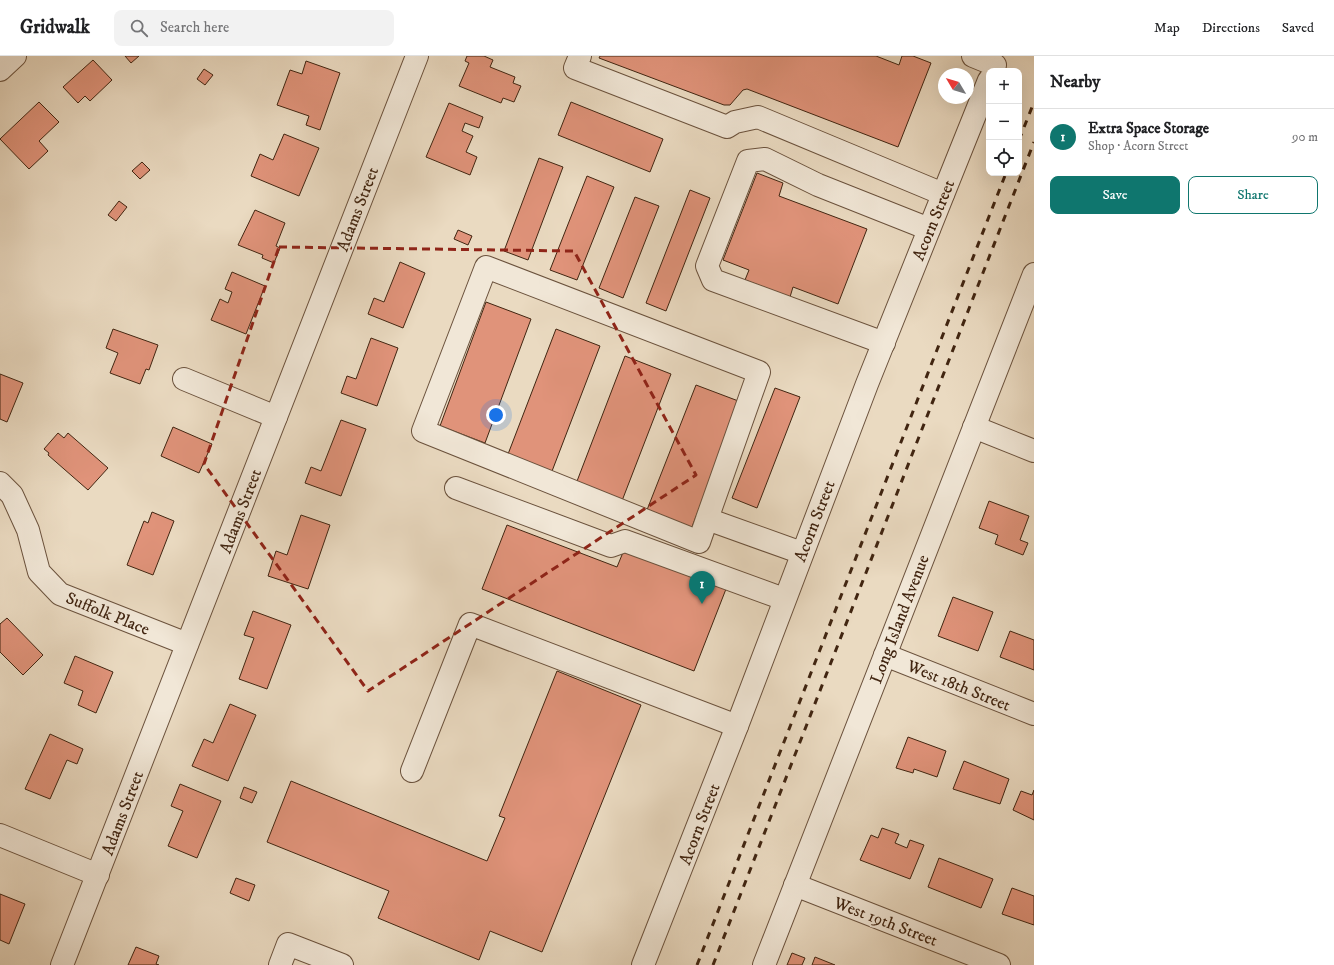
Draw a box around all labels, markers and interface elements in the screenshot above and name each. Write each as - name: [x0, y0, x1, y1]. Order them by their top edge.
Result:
- search box: [114, 10, 394, 46]
- text: Gridwalk: [20, 16, 90, 39]
- icon: search: [128, 17, 150, 39]
- text: Search here: [160, 18, 229, 37]
- text: Map: [1154, 19, 1180, 37]
- text: Directions: [1202, 19, 1260, 37]
- text: Saved: [1282, 19, 1314, 37]
- north arrow: [938, 68, 974, 104]
- map controls: [986, 68, 1022, 176]
- button: +: [986, 68, 1022, 104]
- text: Nearby: [1050, 71, 1100, 93]
- button: −: [986, 104, 1022, 140]
- text: Extra Space Storage: [1088, 119, 1209, 138]
- text: 1: [1061, 129, 1065, 145]
- text: 90 m: [1292, 129, 1318, 145]
- text: Shop · Acorn Street: [1088, 138, 1188, 154]
- button: locate: [986, 140, 1022, 176]
- street label: Adams Street: [332, 163, 384, 255]
- street label: Acorn Street: [908, 176, 960, 264]
- button: Save: [1050, 176, 1180, 214]
- button: Share: [1188, 176, 1318, 214]
- your location: [486, 405, 506, 425]
- street label: Adams Street: [215, 465, 267, 557]
- street label: Acorn Street: [789, 477, 841, 565]
- street label: Long Island Avenue: [865, 552, 935, 687]
- pin: 1: [689, 571, 715, 604]
- street label: Suffolk Place: [62, 587, 153, 641]
- street label: West 18th Street: [903, 655, 1014, 717]
- street label: Adams Street: [97, 767, 149, 859]
- street label: Acorn Street: [674, 780, 726, 868]
- street label: West 19th Street: [830, 892, 941, 952]

